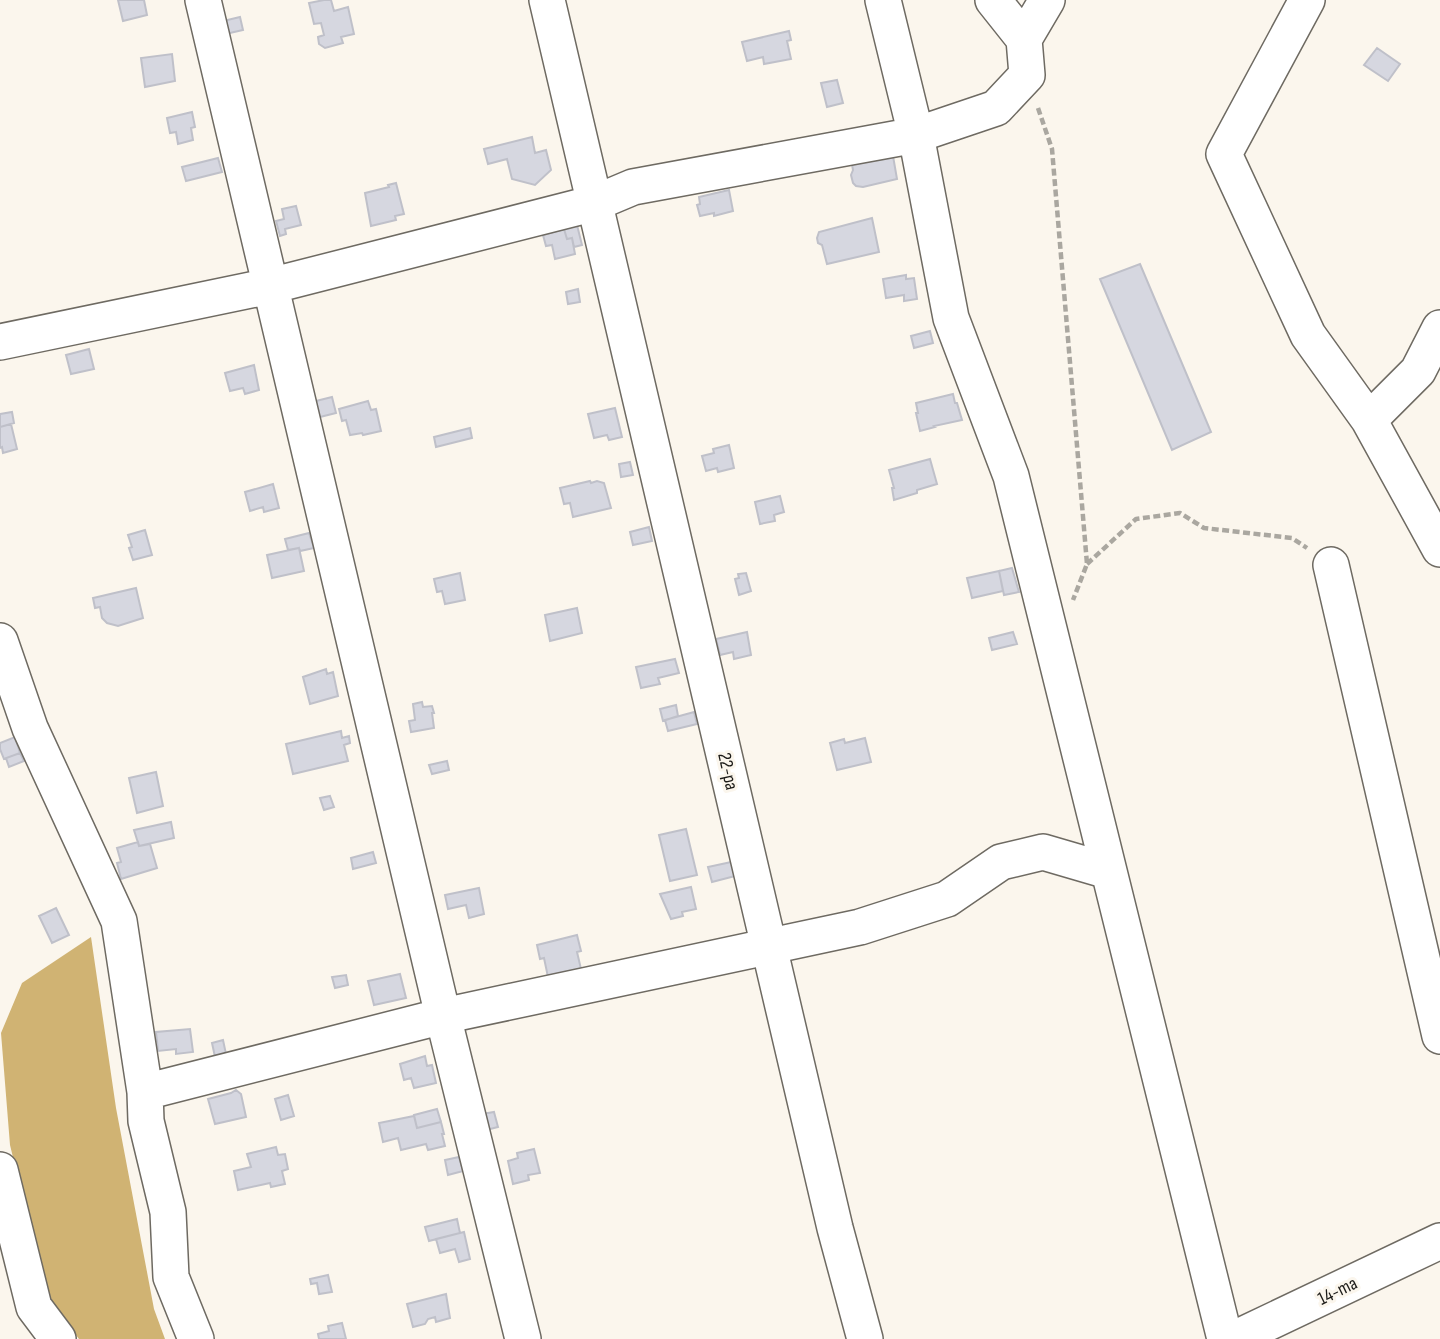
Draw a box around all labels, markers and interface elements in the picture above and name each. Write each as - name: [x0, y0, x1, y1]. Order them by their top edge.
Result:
- street label: 22-ра: [712, 750, 743, 792]
- street label: 14-та: [1314, 1272, 1361, 1311]

